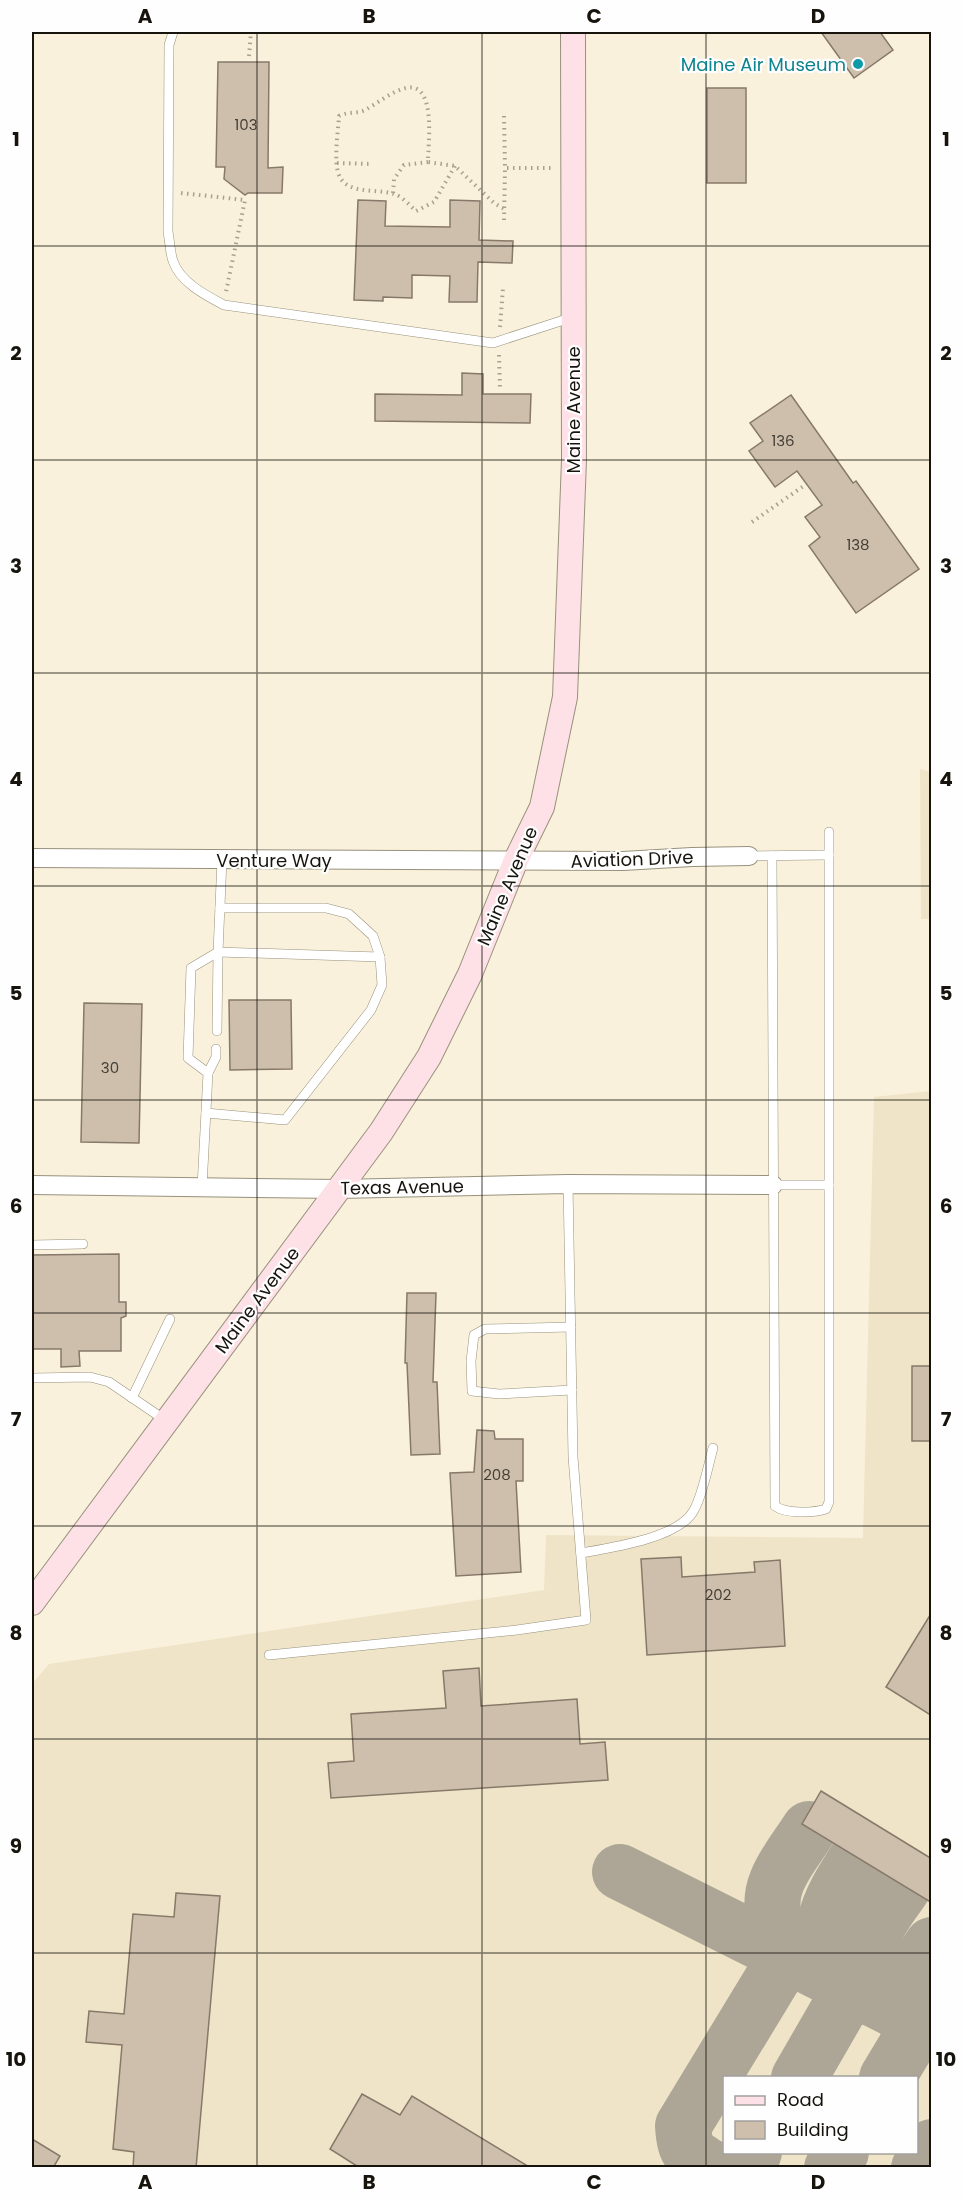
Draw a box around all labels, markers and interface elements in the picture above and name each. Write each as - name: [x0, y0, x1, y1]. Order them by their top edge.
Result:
- text: A: [138, 2, 153, 30]
- text: B: [362, 2, 376, 30]
- text: C: [586, 2, 602, 30]
- text: D: [811, 2, 825, 30]
- place label: Maine Air Museum: [681, 52, 846, 77]
- marker: Maine Air Museum: [851, 57, 865, 71]
- house number: 103: [234, 114, 258, 135]
- text: 1: [12, 125, 20, 153]
- text: 1: [942, 125, 950, 153]
- text: 2: [10, 339, 22, 367]
- text: 2: [940, 339, 952, 367]
- street label: Maine Avenue: [561, 346, 586, 474]
- house number: 136: [771, 430, 795, 451]
- house number: 138: [846, 534, 870, 555]
- text: 3: [10, 552, 22, 580]
- text: 3: [940, 552, 952, 580]
- text: 4: [9, 765, 23, 793]
- text: 4: [939, 765, 953, 793]
- street label: Maine Avenue: [471, 823, 543, 949]
- street label: Aviation Drive: [570, 844, 694, 874]
- street label: Venture Way: [216, 848, 332, 873]
- text: 5: [10, 979, 23, 1007]
- text: 5: [940, 979, 953, 1007]
- house number: 30: [101, 1057, 119, 1078]
- street label: Texas Avenue: [340, 1173, 464, 1201]
- text: 6: [10, 1192, 22, 1220]
- text: 6: [940, 1192, 952, 1220]
- street label: Maine Avenue: [209, 1242, 305, 1358]
- text: 7: [11, 1405, 22, 1433]
- text: 7: [941, 1405, 952, 1433]
- house number: 208: [483, 1464, 511, 1485]
- house number: 202: [705, 1584, 731, 1605]
- text: 8: [10, 1619, 22, 1647]
- text: 8: [940, 1619, 952, 1647]
- text: 9: [10, 1832, 22, 1860]
- text: 9: [940, 1832, 952, 1860]
- text: 10: [6, 2045, 26, 2073]
- text: 10: [936, 2045, 956, 2073]
- legend: [723, 2076, 918, 2154]
- text: Road: [777, 2087, 824, 2112]
- text: Building: [777, 2117, 849, 2142]
- text: A: [138, 2168, 153, 2196]
- text: B: [362, 2168, 376, 2196]
- text: C: [586, 2168, 602, 2196]
- text: D: [811, 2168, 825, 2196]

